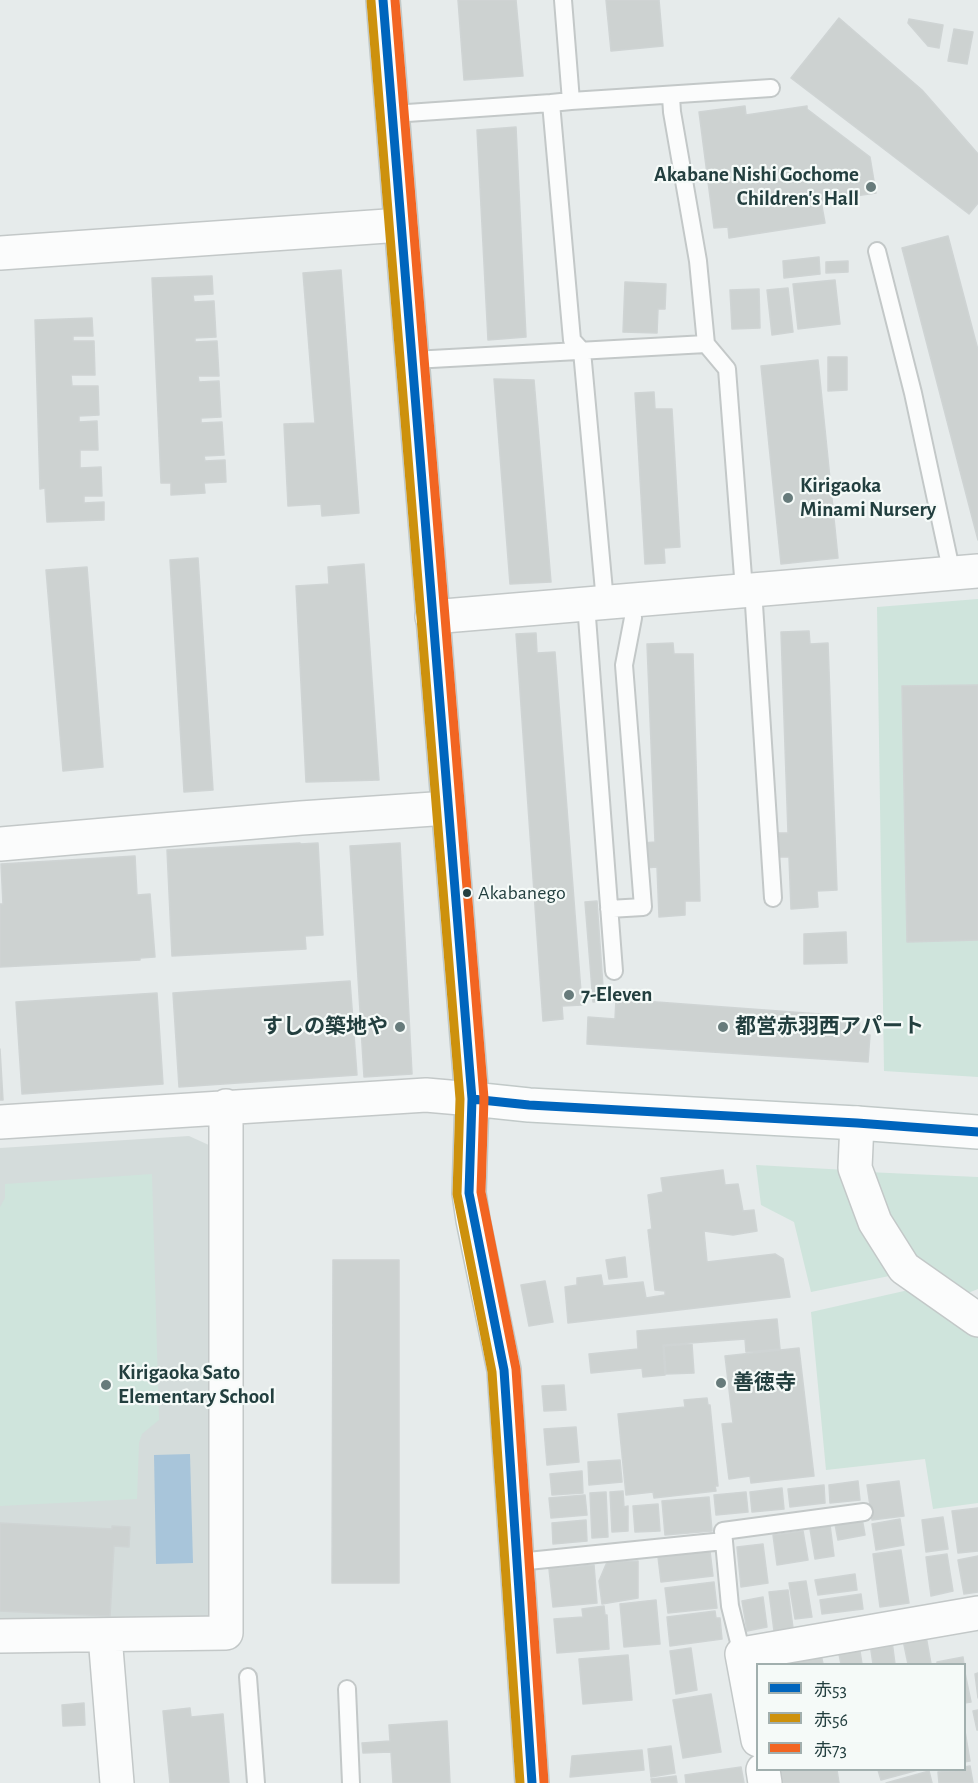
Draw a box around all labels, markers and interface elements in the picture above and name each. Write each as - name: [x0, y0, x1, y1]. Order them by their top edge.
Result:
- place label: Akabane Nishi Gochome Children's Hall: [654, 162, 859, 212]
- marker: Akabane Nishi Gochome Children's Hall: [864, 180, 878, 194]
- place label: Kirigaoka Minami Nursery: [800, 473, 936, 523]
- marker: Kirigaoka Minami Nursery: [781, 491, 795, 505]
- place label: Akabanego: [478, 881, 566, 905]
- marker: Akabanego: [461, 887, 473, 899]
- place label: 7-Eleven: [581, 982, 652, 1008]
- marker: 7-Eleven: [562, 988, 576, 1002]
- place label: すしの築地や: [262, 1014, 388, 1040]
- place label: 都営赤羽西アパート: [735, 1014, 924, 1040]
- marker: すしの築地や: [393, 1020, 407, 1034]
- marker: 都営赤羽西アパート: [716, 1020, 730, 1034]
- place label: Kirigaoka Sato Elementary School: [118, 1360, 275, 1410]
- place label: 善徳寺: [733, 1370, 796, 1396]
- marker: 善徳寺: [714, 1376, 728, 1390]
- marker: Kirigaoka Sato Elementary School: [99, 1378, 113, 1392]
- legend: [756, 1663, 966, 1771]
- text: 赤53: [814, 1682, 847, 1700]
- text: 赤56: [814, 1712, 848, 1730]
- text: 赤73: [814, 1742, 847, 1760]

